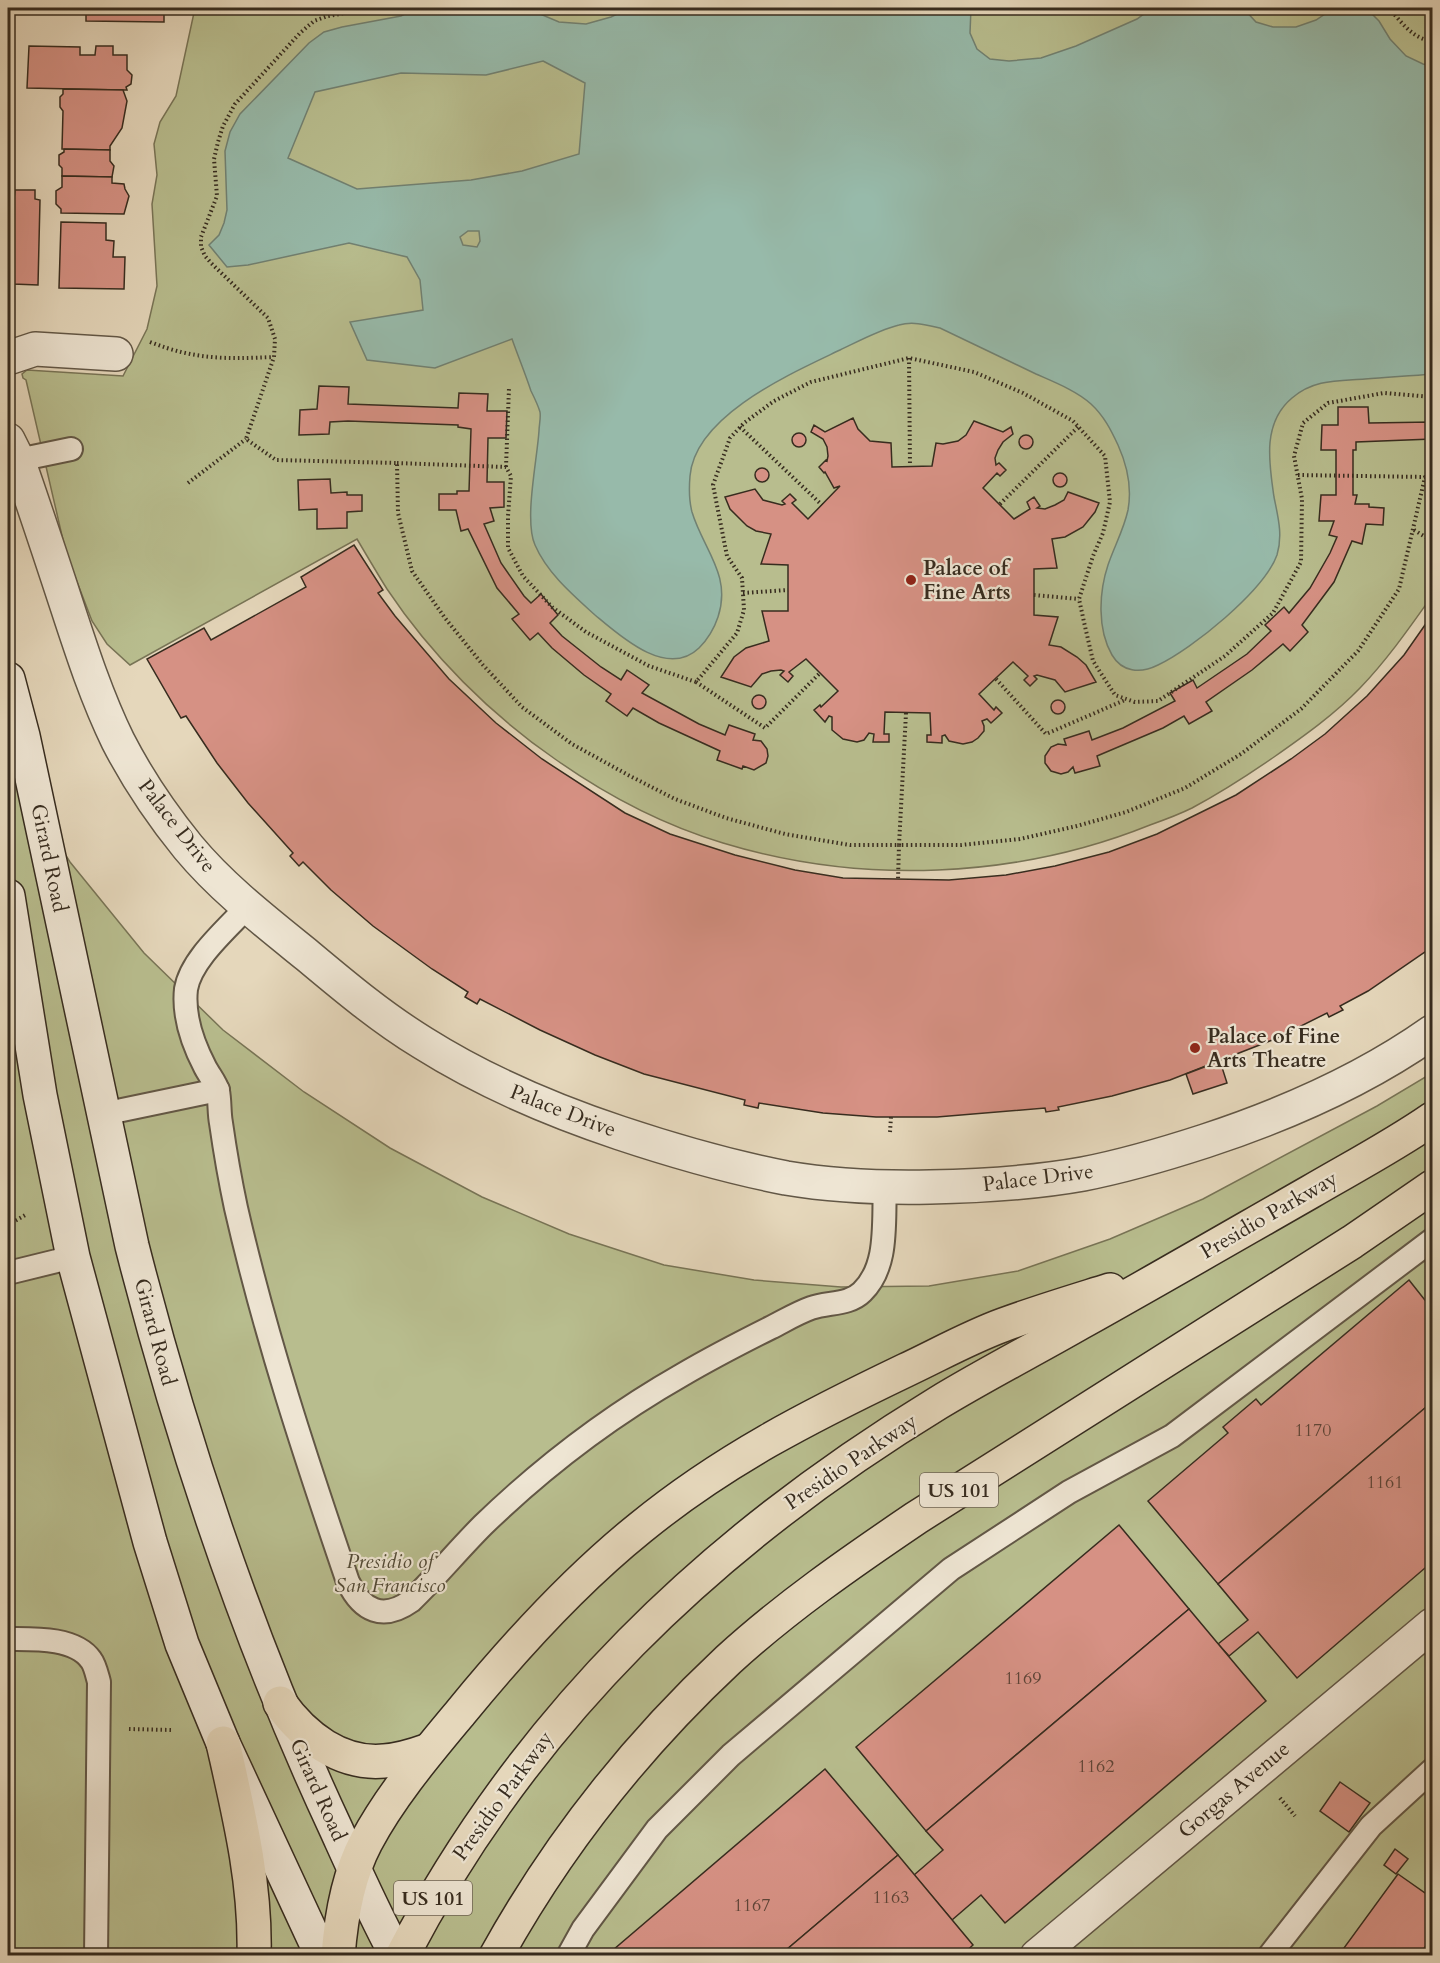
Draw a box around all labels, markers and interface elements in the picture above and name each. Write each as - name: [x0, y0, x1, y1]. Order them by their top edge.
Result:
- place label: Palace of Fine Arts: [923, 554, 1012, 607]
- marker: Palace of Fine Arts: [904, 573, 918, 587]
- street label: Palace Drive: [131, 773, 223, 879]
- street label: Girard Road: [23, 801, 75, 915]
- place label: Palace of Fine Arts Theatre: [1207, 1022, 1340, 1075]
- marker: Palace of Fine Arts Theatre: [1188, 1041, 1202, 1055]
- street label: Palace Drive: [506, 1077, 620, 1145]
- street label: Palace Drive: [981, 1157, 1095, 1199]
- street label: Presidio Parkway: [1195, 1164, 1343, 1266]
- street label: Girard Road: [127, 1275, 183, 1389]
- street label: Presidio Parkway: [779, 1407, 923, 1517]
- house number: 1170: [1295, 1418, 1331, 1443]
- house number: 1161: [1367, 1470, 1403, 1495]
- road number: US 101: [920, 1473, 998, 1507]
- park label: Presidio of San Francisco: [335, 1547, 446, 1600]
- house number: 1169: [1005, 1666, 1041, 1691]
- street label: Presidio Parkway: [446, 1725, 560, 1867]
- street label: Girard Road: [282, 1734, 354, 1846]
- street label: Gorgas Avenue: [1172, 1735, 1296, 1845]
- house number: 1162: [1078, 1754, 1114, 1779]
- road number: US 101: [394, 1881, 472, 1915]
- house number: 1163: [873, 1885, 909, 1910]
- house number: 1167: [734, 1893, 770, 1918]

